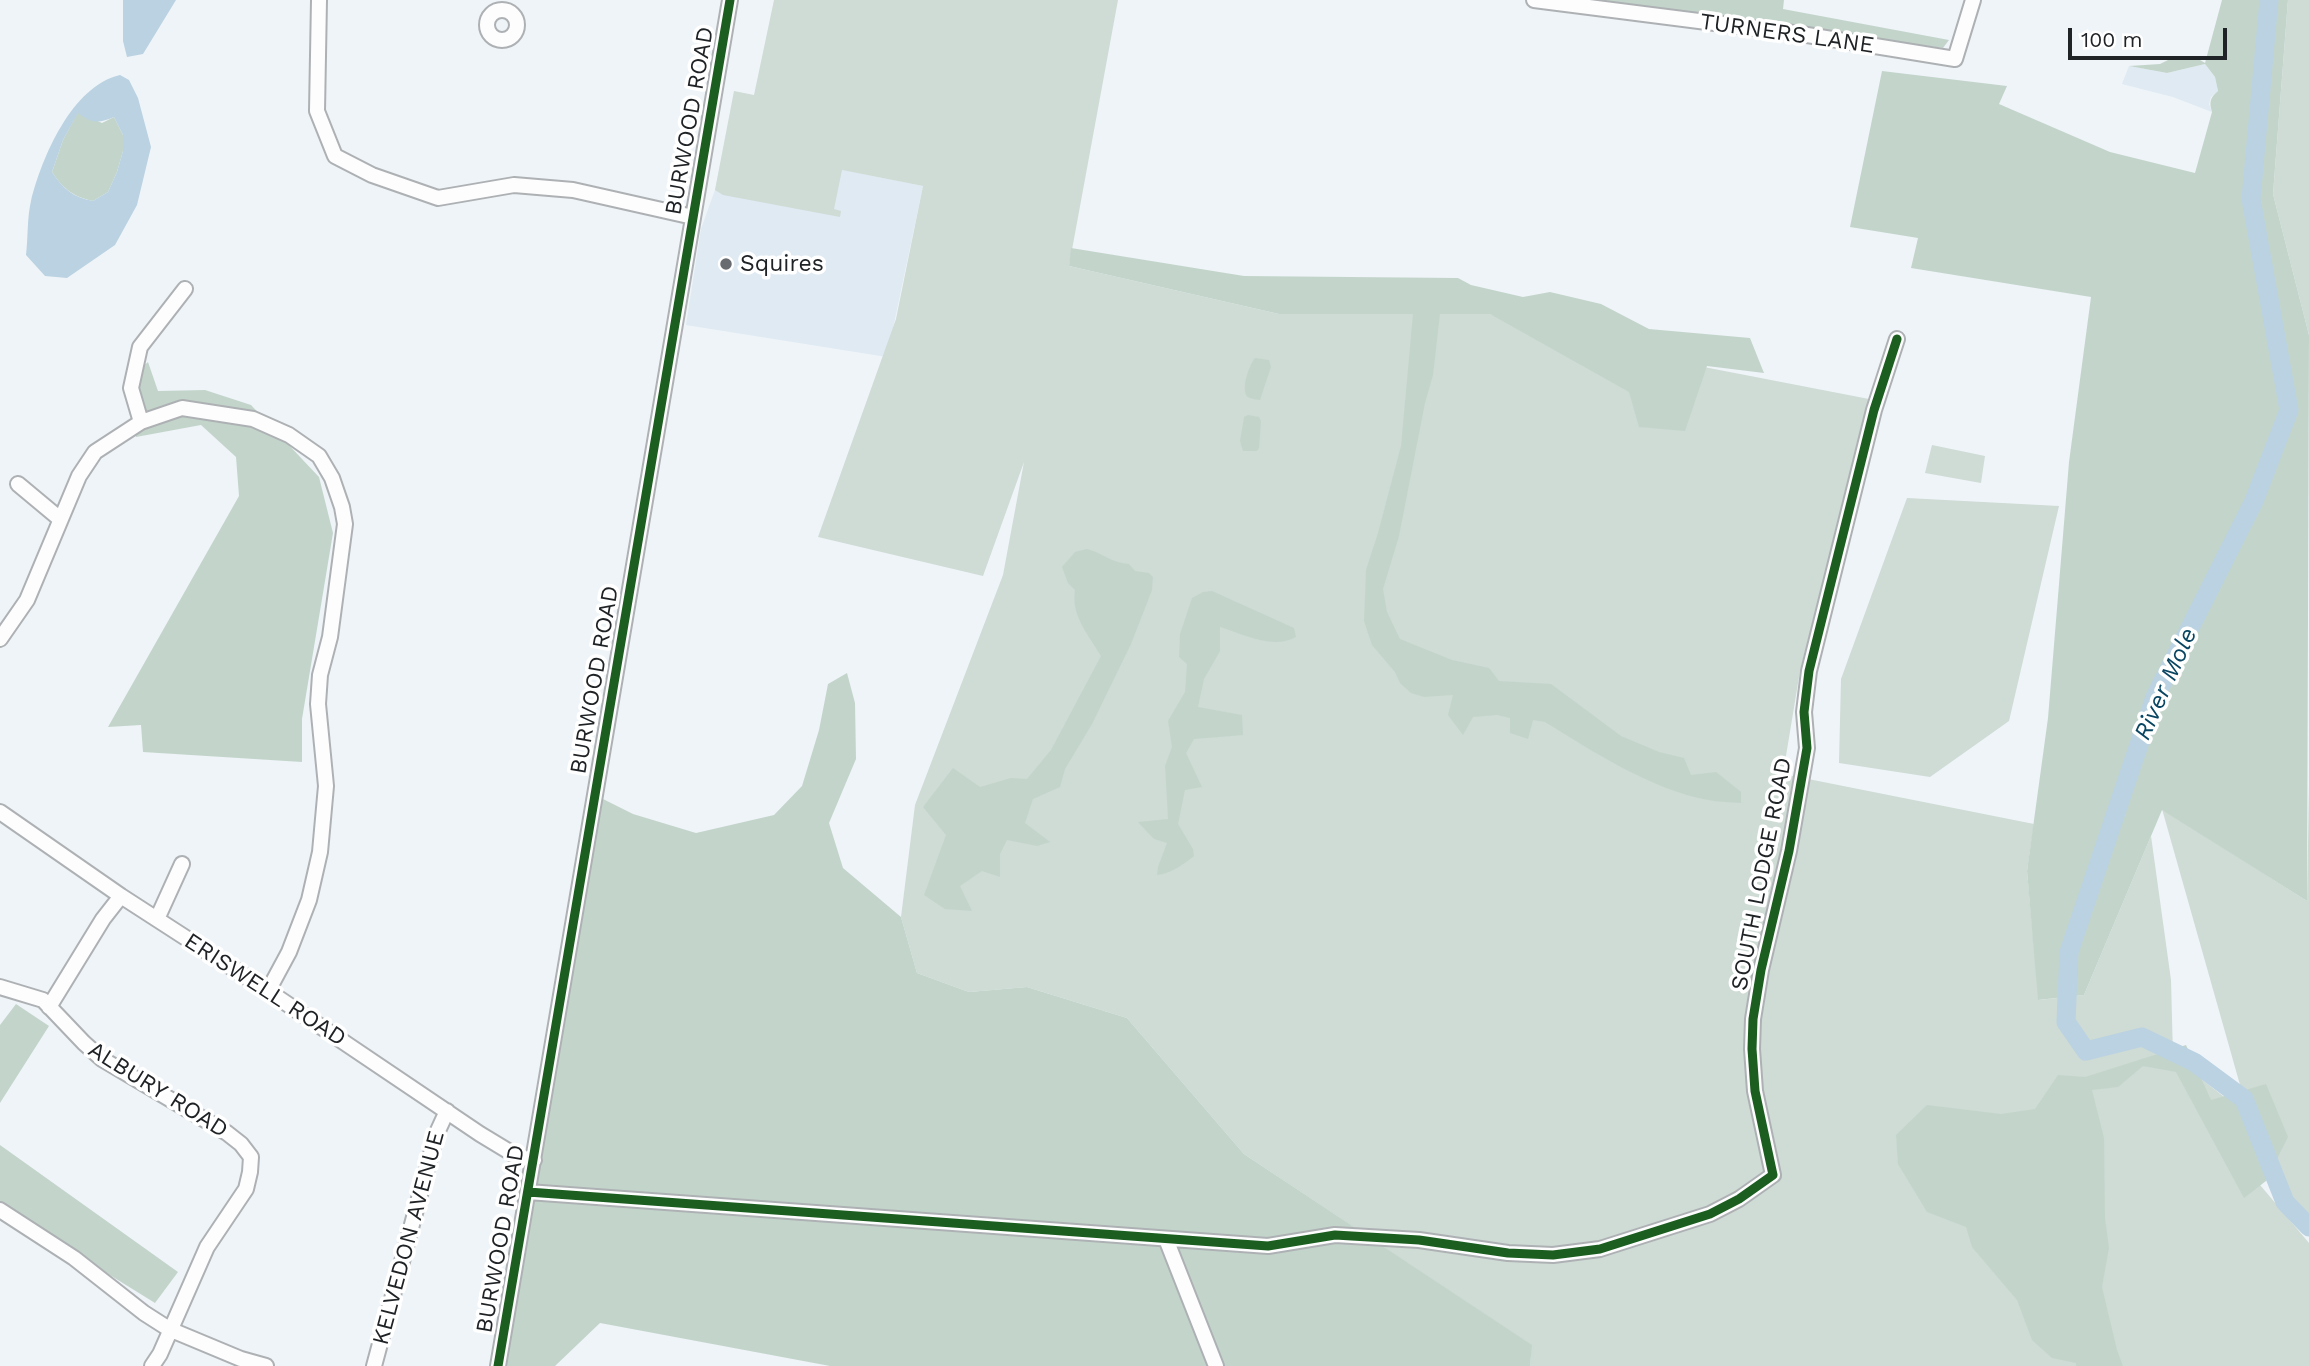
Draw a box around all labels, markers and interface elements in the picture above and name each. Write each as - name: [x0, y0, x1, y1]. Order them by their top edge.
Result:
- street label: TURNERS LANE: [1698, 8, 1876, 60]
- scale bar: [2071, 14, 2230, 58]
- street label: BURWOOD ROAD: [660, 25, 720, 217]
- text: 100 m: [2081, 27, 2143, 52]
- place label: Squires: [740, 250, 824, 278]
- marker: Squires: [718, 256, 734, 272]
- street label: BURWOOD ROAD: [565, 584, 625, 776]
- water label: River Mole: [2129, 623, 2203, 745]
- street label: SOUTH LODGE ROAD: [1726, 755, 1798, 993]
- street label: ERISWELL ROAD: [179, 927, 351, 1053]
- street label: ALBURY ROAD: [83, 1036, 233, 1144]
- street label: KELVEDON AVENUE: [367, 1128, 451, 1348]
- street label: BURWOOD ROAD: [471, 1143, 531, 1335]

